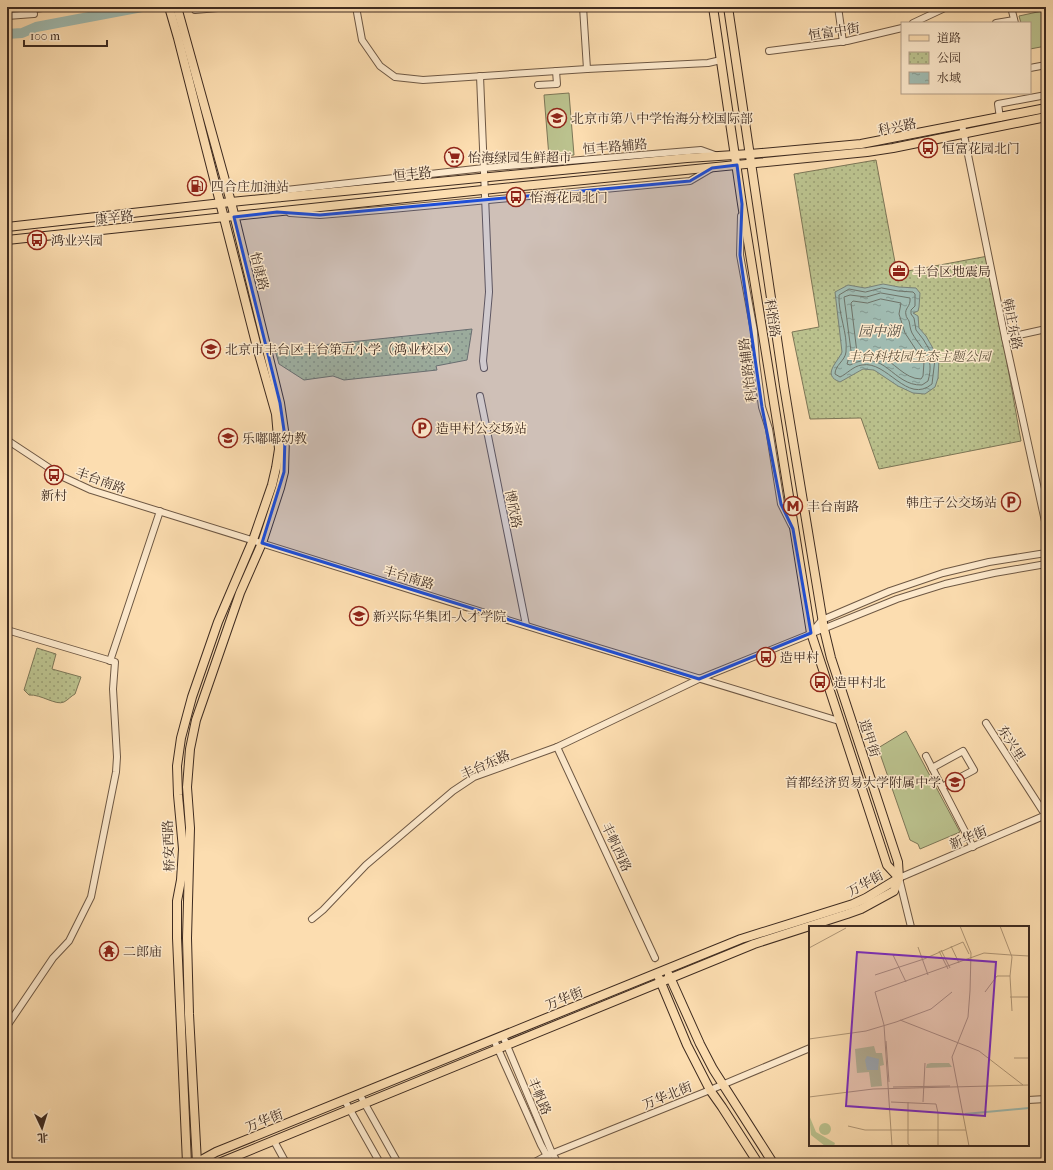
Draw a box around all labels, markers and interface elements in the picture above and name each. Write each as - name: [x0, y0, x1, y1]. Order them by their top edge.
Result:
- street label: 恒富中街: [807, 20, 861, 43]
- scale bar: [24, 22, 107, 48]
- legend: [901, 22, 1031, 94]
- text: 100 m: [30, 29, 60, 43]
- text: 道路: [937, 31, 961, 45]
- text: 公园: [937, 51, 961, 65]
- text: 水域: [937, 71, 961, 85]
- school or university icon: 北京市第八中学怡海分校国际部: [546, 107, 568, 129]
- place label: 北京市第八中学怡海分校国际部: [571, 111, 753, 126]
- street label: 科兴路: [877, 115, 918, 138]
- street label: 恒丰路辅路: [582, 136, 648, 157]
- bus stop icon: 恒富花园北门: [917, 137, 939, 159]
- place label: 恒富花园北门: [942, 141, 1020, 156]
- supermarket icon: 怡海绿园生鲜超市: [443, 146, 465, 168]
- place label: 怡海绿园生鲜超市: [468, 150, 572, 165]
- street label: 恒丰路: [392, 164, 432, 183]
- fuel station icon: 四合庄加油站: [186, 175, 208, 197]
- place label: 四合庄加油站: [211, 179, 289, 194]
- bus stop icon: 怡海花园北门: [505, 186, 527, 208]
- place label: 怡海花园北门: [530, 190, 608, 205]
- street label: 康辛路: [94, 208, 134, 227]
- bus stop icon: 鸿业兴园: [26, 229, 48, 251]
- place label: 鸿业兴园: [51, 233, 103, 248]
- street label: 怡康路: [248, 250, 272, 292]
- office icon: 丰台区地震局: [888, 260, 910, 282]
- place label: 丰台区地震局: [913, 264, 991, 279]
- street label: 韩庄东路: [1000, 297, 1025, 351]
- street label: 科怡路: [762, 298, 783, 339]
- water label: 园中湖: [858, 323, 903, 340]
- street label: 科怡路辅路: [736, 337, 759, 403]
- school or university icon: 北京市丰台区丰台第五小学（鸿业校区）: [200, 338, 222, 360]
- place label: 北京市丰台区丰台第五小学（鸿业校区）: [225, 342, 459, 357]
- park label: 丰台科技园生态主题公园: [847, 349, 992, 364]
- parking icon: 造甲村公交场站: [411, 417, 433, 439]
- place label: 造甲村公交场站: [436, 421, 527, 436]
- school or university icon: 乐嘟嘟幼教: [217, 427, 239, 449]
- place label: 乐嘟嘟幼教: [242, 431, 307, 446]
- bus stop icon: 新村: [43, 464, 65, 486]
- street label: 丰台南路: [74, 465, 128, 496]
- place label: 新村: [41, 488, 67, 503]
- street label: 博欣路: [502, 489, 525, 530]
- parking icon: 韩庄子公交场站: [1000, 491, 1022, 513]
- metro station icon: 丰台南路: [782, 495, 804, 517]
- place label: 韩庄子公交场站: [906, 495, 997, 510]
- place label: 丰台南路: [807, 499, 859, 514]
- street label: 丰台南路: [382, 563, 436, 592]
- school or university icon: 新兴际华集团-人才学院: [348, 605, 370, 627]
- place label: 新兴际华集团-人才学院: [373, 609, 506, 624]
- bus stop icon: 造甲村: [755, 646, 777, 668]
- place label: 造甲村: [780, 650, 819, 665]
- bus stop icon: 造甲村北: [809, 671, 831, 693]
- place label: 造甲村北: [834, 675, 886, 690]
- street label: 造甲街: [856, 717, 883, 759]
- street label: 东兴里: [995, 723, 1028, 764]
- street label: 丰台东路: [458, 747, 512, 782]
- school or university icon: 首都经济贸易大学附属中学: [944, 771, 966, 793]
- place label: 首都经济贸易大学附属中学: [785, 775, 941, 790]
- street label: 桥安西路: [160, 820, 177, 872]
- street label: 丰帆西路: [599, 820, 634, 874]
- street label: 新华街: [947, 823, 989, 852]
- street label: 万华街: [845, 867, 886, 899]
- inset map: [809, 926, 1029, 1146]
- temple icon: 二郎庙: [98, 940, 120, 962]
- place label: 二郎庙: [123, 944, 162, 959]
- street label: 万华街: [543, 984, 585, 1013]
- street label: 丰帆路: [525, 1075, 554, 1117]
- street label: 万华北街: [640, 1079, 694, 1112]
- street label: 万华街: [243, 1106, 285, 1135]
- north arrow: [22, 1108, 62, 1148]
- text: 北: [37, 1131, 49, 1144]

